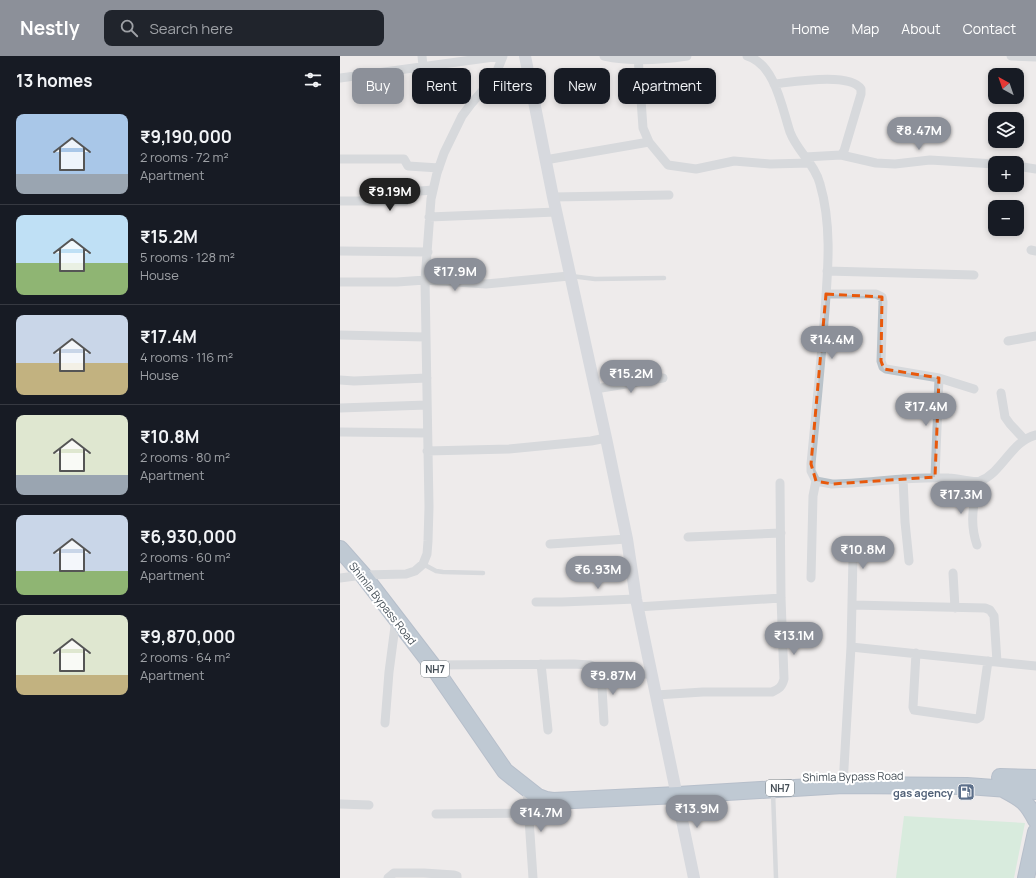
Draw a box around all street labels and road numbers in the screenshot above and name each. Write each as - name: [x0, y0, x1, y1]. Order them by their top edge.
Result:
- street label: Shimla Bypass Road: [346, 559, 420, 647]
- road number: NH7: [421, 661, 449, 677]
- street label: Shimla Bypass Road: [802, 768, 904, 784]
- road number: NH7: [766, 780, 794, 796]

